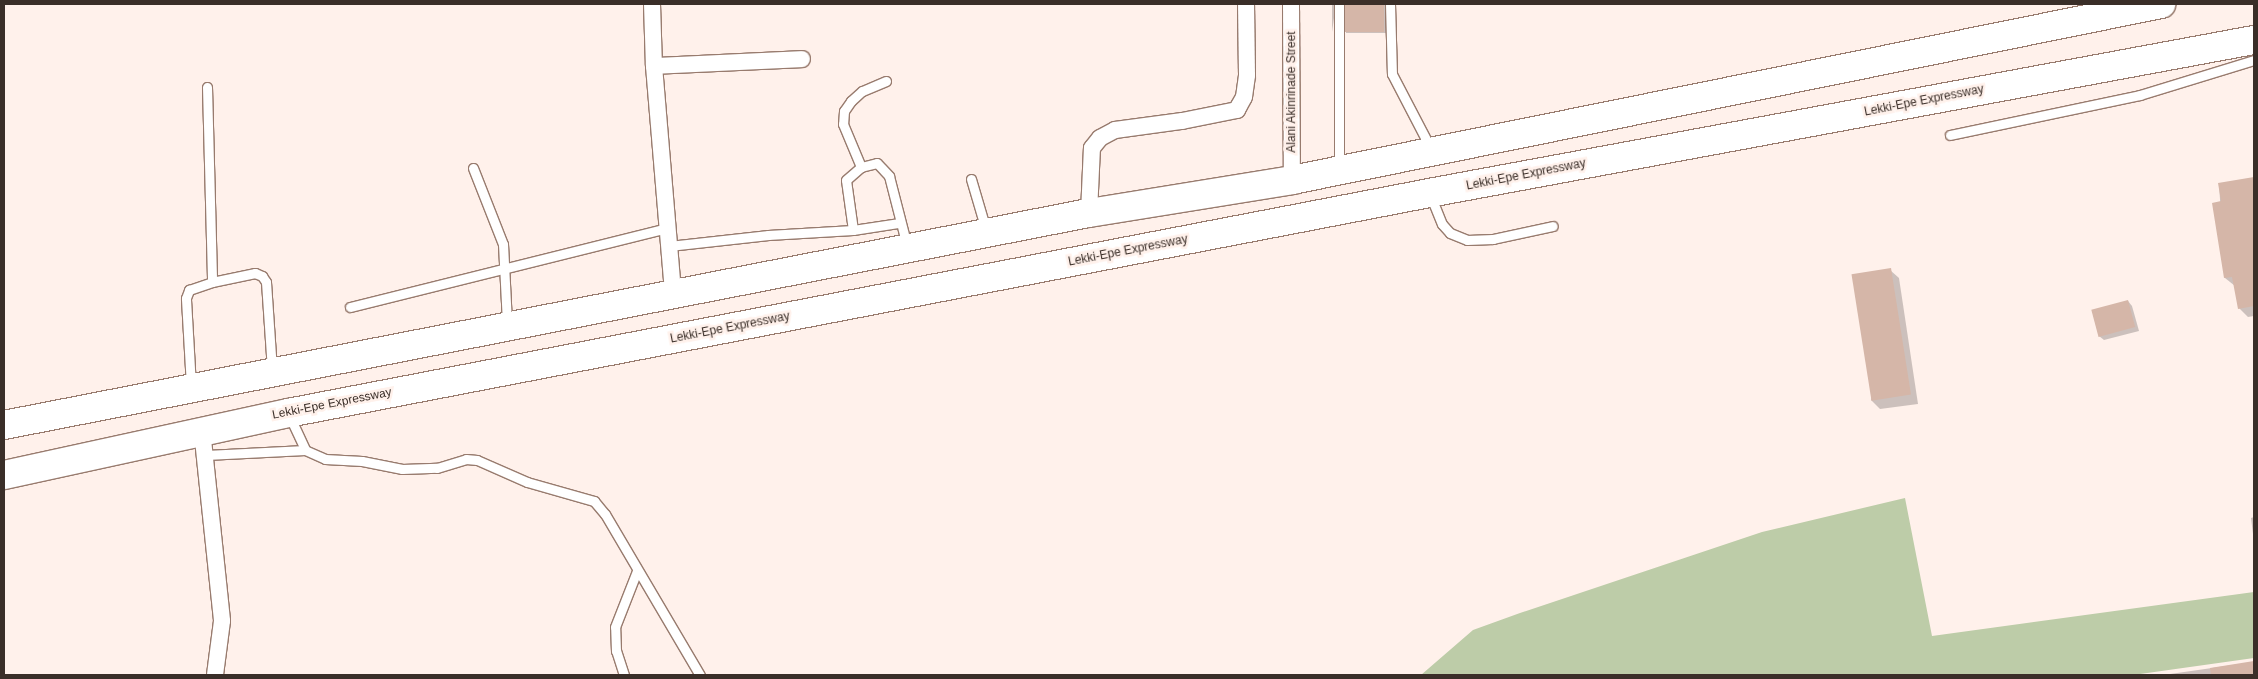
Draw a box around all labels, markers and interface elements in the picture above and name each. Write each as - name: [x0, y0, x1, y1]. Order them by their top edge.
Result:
- street label: Alani Akinrinade Street: [1285, 31, 1299, 153]
- street label: Lekki-Epe Expressway: [1863, 82, 1985, 120]
- street label: Lekki-Epe Expressway: [1465, 156, 1587, 194]
- street label: Lekki-Epe Expressway: [1067, 232, 1189, 270]
- street label: Lekki-Epe Expressway: [669, 309, 791, 347]
- street label: Lekki-Epe Expressway: [271, 385, 393, 423]

